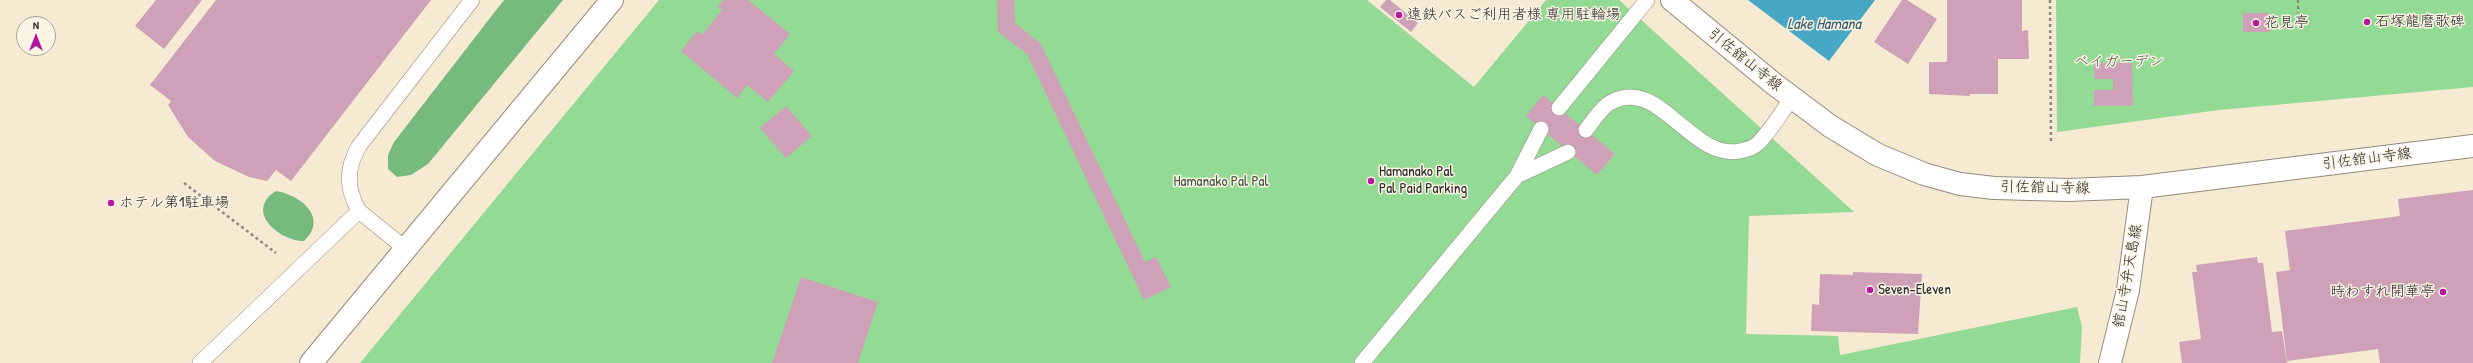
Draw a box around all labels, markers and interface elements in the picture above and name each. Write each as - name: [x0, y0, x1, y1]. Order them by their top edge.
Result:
- place label: 遠鉄バスご利用者様 専用駐輪場: [1407, 6, 1620, 24]
- marker: 遠鉄バスご利用者様 専用駐輪場: [1394, 10, 1404, 20]
- place label: 石塚龍麿歌碑: [2375, 13, 2465, 31]
- place label: 花見亭: [2264, 14, 2309, 32]
- water label: Lake Hamana: [1787, 15, 1861, 35]
- north arrow: [16, 16, 56, 56]
- marker: 石塚龍麿歌碑: [2362, 17, 2372, 27]
- text: N: [33, 18, 39, 32]
- marker: 花見亭: [2251, 18, 2261, 28]
- street label: 引佐舘山寺線: [1704, 25, 1786, 95]
- park label: ベイガーデン: [2074, 53, 2164, 71]
- street label: 引佐舘山寺線: [2321, 145, 2413, 173]
- place label: Hamanako Pal Pal Paid Parking: [1379, 163, 1467, 198]
- park label: Hamanako Pal Pal: [1174, 173, 1268, 191]
- marker: Hamanako Pal Pal Paid Parking: [1366, 176, 1376, 186]
- street label: 引佐舘山寺線: [2000, 178, 2090, 198]
- place label: ホテル第1駐車場: [119, 194, 229, 212]
- marker: ホテル第1駐車場: [106, 198, 116, 208]
- street label: 舘山寺弁天島線: [2110, 223, 2146, 329]
- place label: Seven-Eleven: [1878, 281, 1951, 299]
- place label: 時わすれ開華亭: [2330, 283, 2435, 301]
- marker: Seven-Eleven: [1865, 285, 1875, 295]
- marker: 時わすれ開華亭: [2438, 287, 2448, 297]

